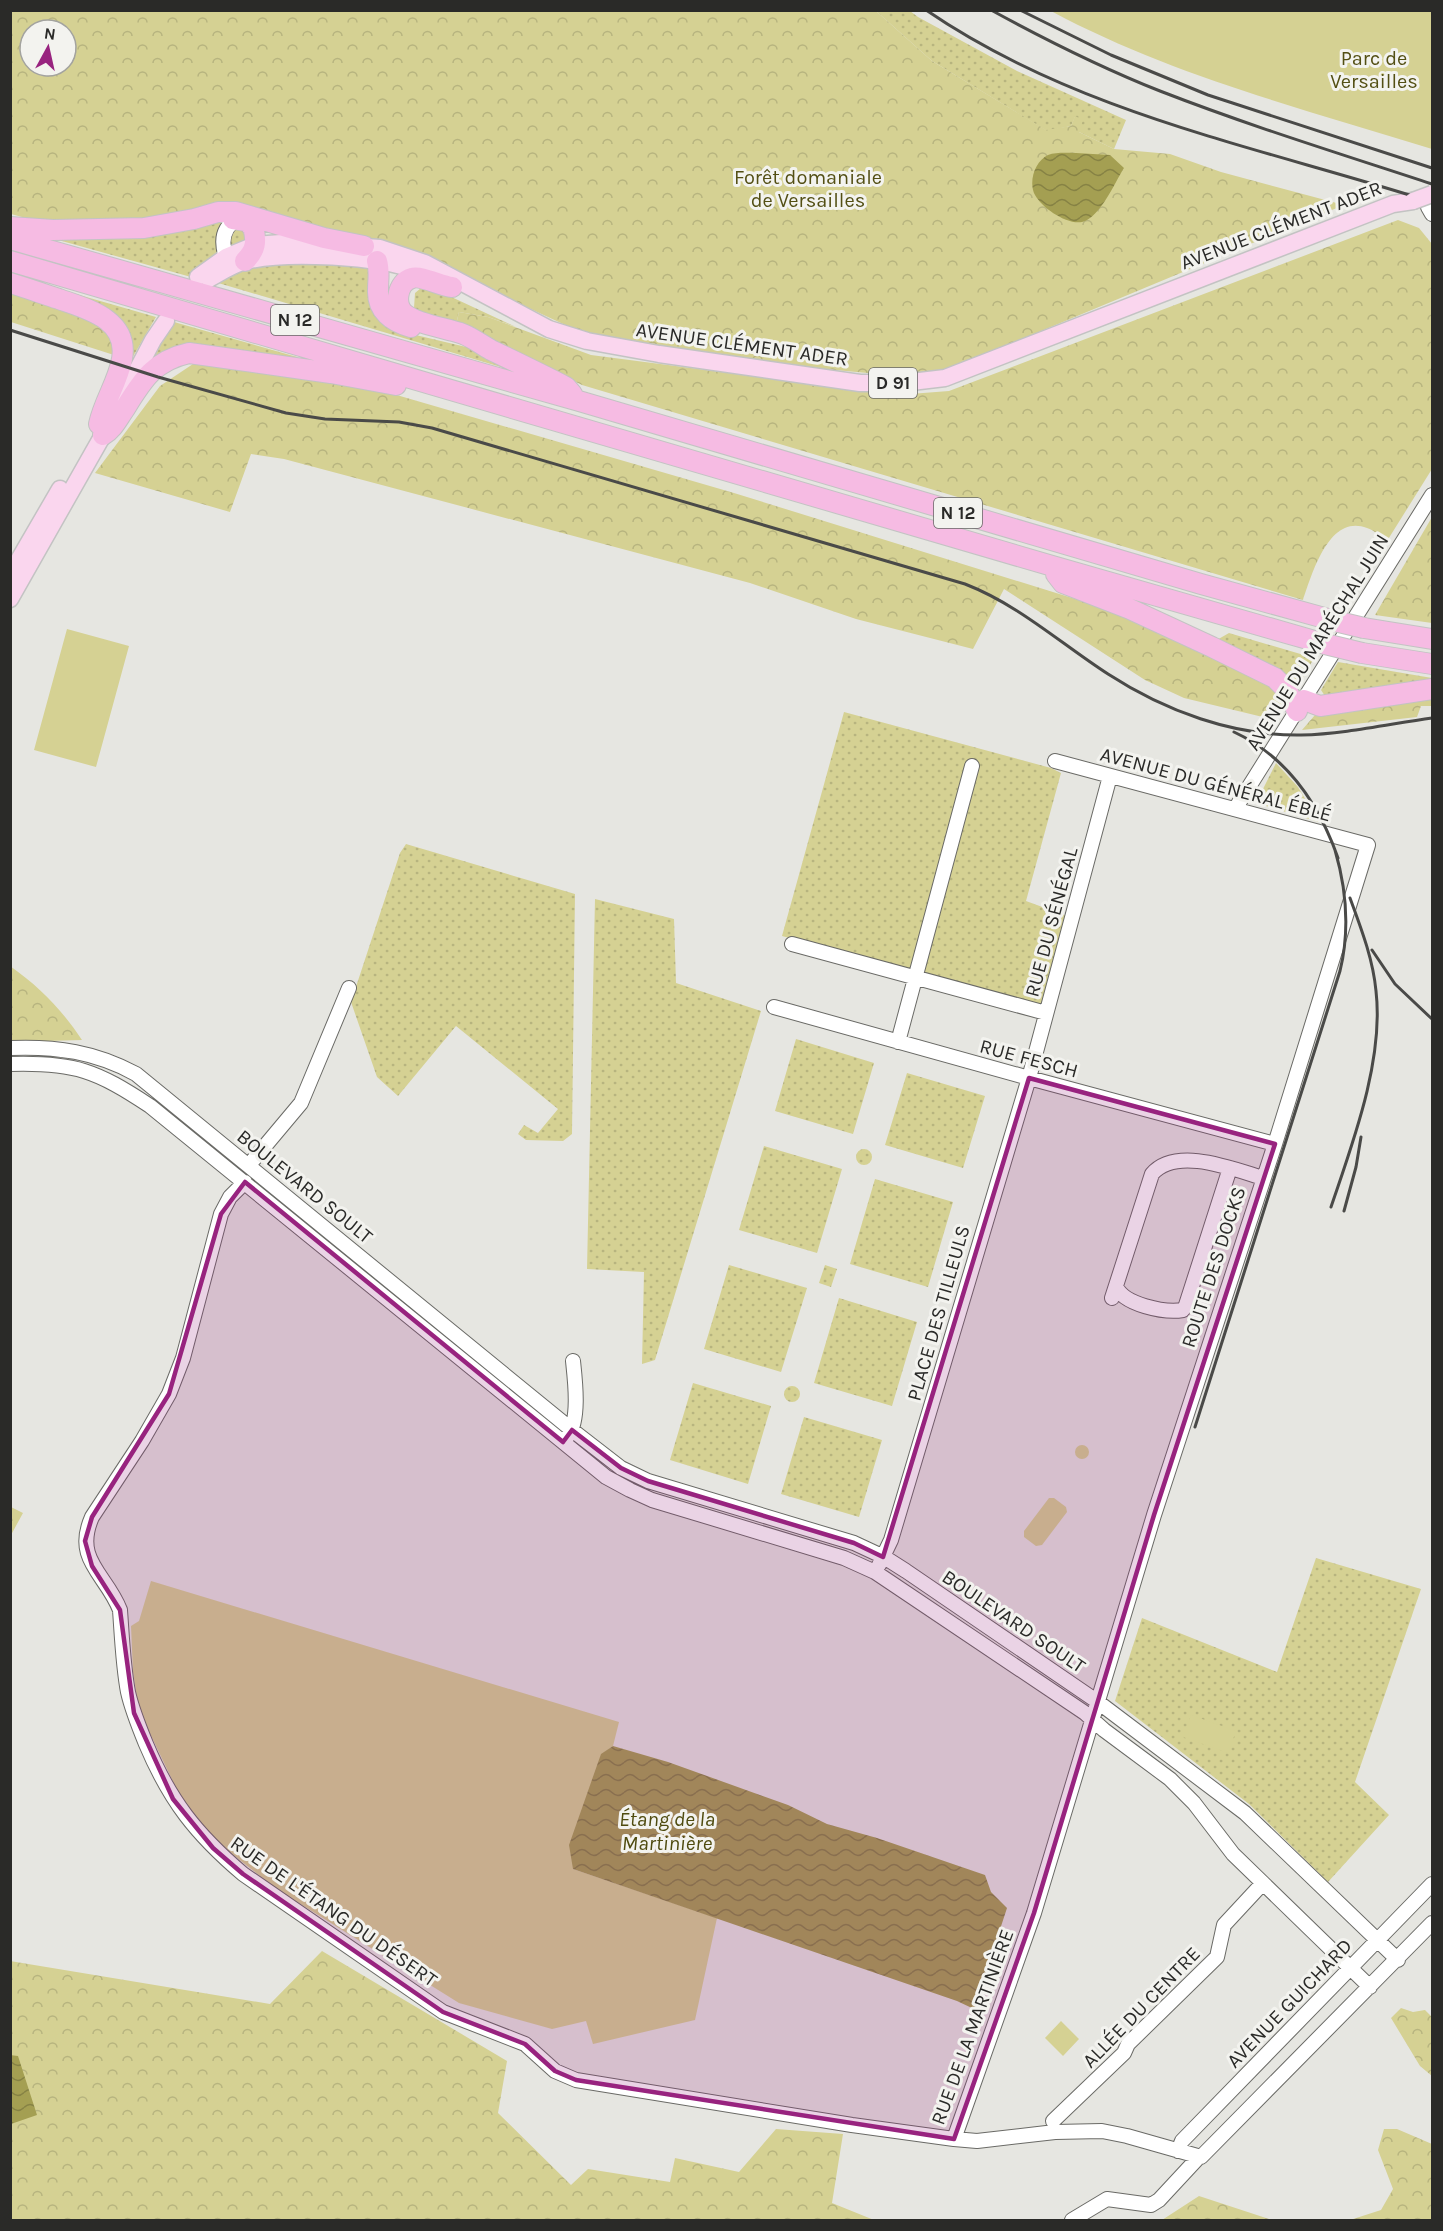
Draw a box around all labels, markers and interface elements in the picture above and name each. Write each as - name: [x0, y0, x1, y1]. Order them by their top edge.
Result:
- north arrow: [18, 18, 78, 78]
- text: N: [43, 23, 57, 44]
- park label: Parc de Versailles: [1330, 47, 1418, 93]
- park label: Forêt domaniale de Versailles: [734, 166, 882, 212]
- street label: AVENUE CLÉMENT ADER: [1177, 175, 1385, 275]
- road number: N 12: [271, 305, 319, 335]
- street label: AVENUE CLÉMENT ADER: [634, 317, 850, 371]
- road number: D 91: [869, 368, 917, 398]
- road number: N 12: [934, 498, 982, 528]
- street label: AVENUE DU MARÉCHAL JUIN: [1240, 529, 1394, 755]
- street label: AVENUE DU GÉNÉRAL ÉBLÉ: [1098, 742, 1334, 826]
- street label: RUE DU SÉNÉGAL: [1019, 844, 1083, 1000]
- street label: RUE FESCH: [977, 1034, 1081, 1083]
- street label: BOULEVARD SOULT: [232, 1125, 377, 1248]
- street label: ROUTE DES DOCKS: [1177, 1184, 1250, 1351]
- street label: PLACE DES TILLEULS: [902, 1223, 975, 1404]
- street label: BOULEVARD SOULT: [938, 1565, 1090, 1678]
- water label: Étang de la Martinière: [619, 1807, 715, 1855]
- street label: RUE DE L'ÉTANG DU DÉSERT: [226, 1830, 442, 1992]
- street label: RUE DE LA MARTINIÈRE: [925, 1926, 1019, 2128]
- street label: AVENUE GUICHARD: [1222, 1934, 1357, 2073]
- street label: ALLÉE DU CENTRE: [1077, 1941, 1205, 2073]

